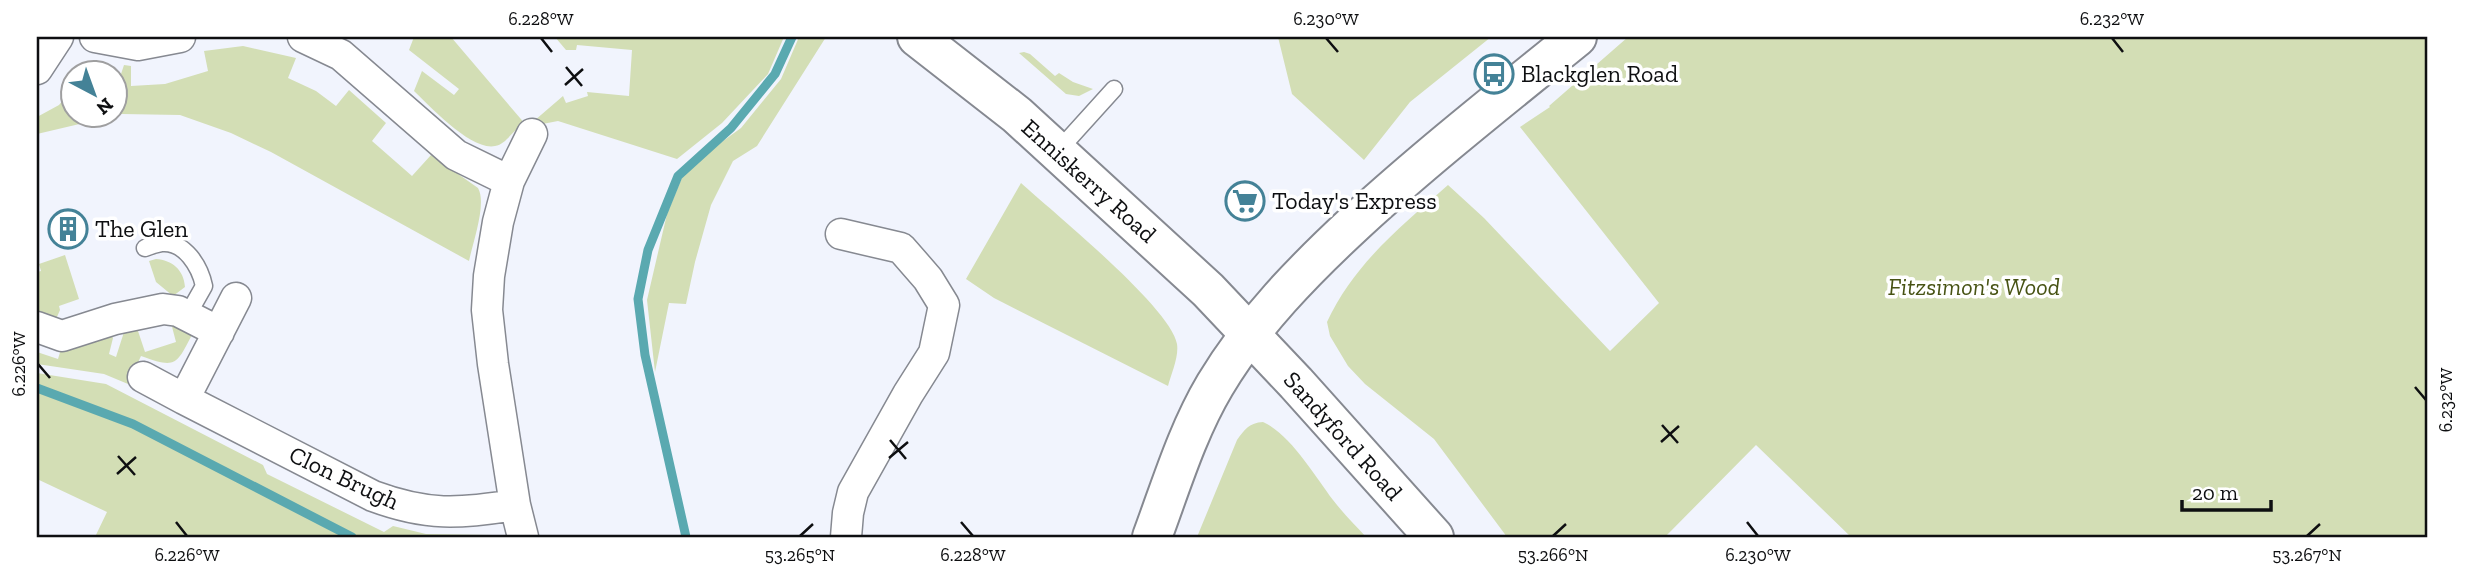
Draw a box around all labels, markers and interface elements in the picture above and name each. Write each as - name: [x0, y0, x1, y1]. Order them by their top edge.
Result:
- text: 6.228°W: [508, 8, 574, 30]
- text: 6.230°W: [1293, 8, 1359, 30]
- text: 6.232°W: [2080, 8, 2144, 30]
- bus stop icon: Blackglen Road: [1473, 53, 1515, 95]
- place label: Blackglen Road: [1521, 59, 1678, 88]
- north arrow: [60, 60, 130, 130]
- text: N: [92, 93, 118, 120]
- street label: Enniskerry Road: [1016, 113, 1163, 249]
- supermarket icon: Today's Express: [1224, 180, 1266, 222]
- place label: Today's Express: [1272, 186, 1437, 215]
- building icon: The Glen: [47, 208, 89, 250]
- place label: The Glen: [95, 214, 188, 243]
- park label: Fitzsimon's Wood: [1888, 272, 2060, 301]
- text: 6.226°W: [8, 331, 30, 397]
- street label: Sandyford Road: [1278, 365, 1409, 506]
- text: 6.232°W: [2435, 368, 2457, 432]
- street label: Clon Brugh: [285, 439, 404, 516]
- scale bar: [2182, 469, 2271, 513]
- text: 20 m: [2192, 480, 2238, 505]
- text: 6.226°W: [154, 544, 220, 566]
- text: 53.265°N: [765, 544, 835, 566]
- text: 6.228°W: [940, 544, 1006, 566]
- text: 53.266°N: [1518, 544, 1588, 566]
- text: 6.230°W: [1725, 544, 1791, 566]
- text: 53.267°N: [2272, 544, 2342, 566]

